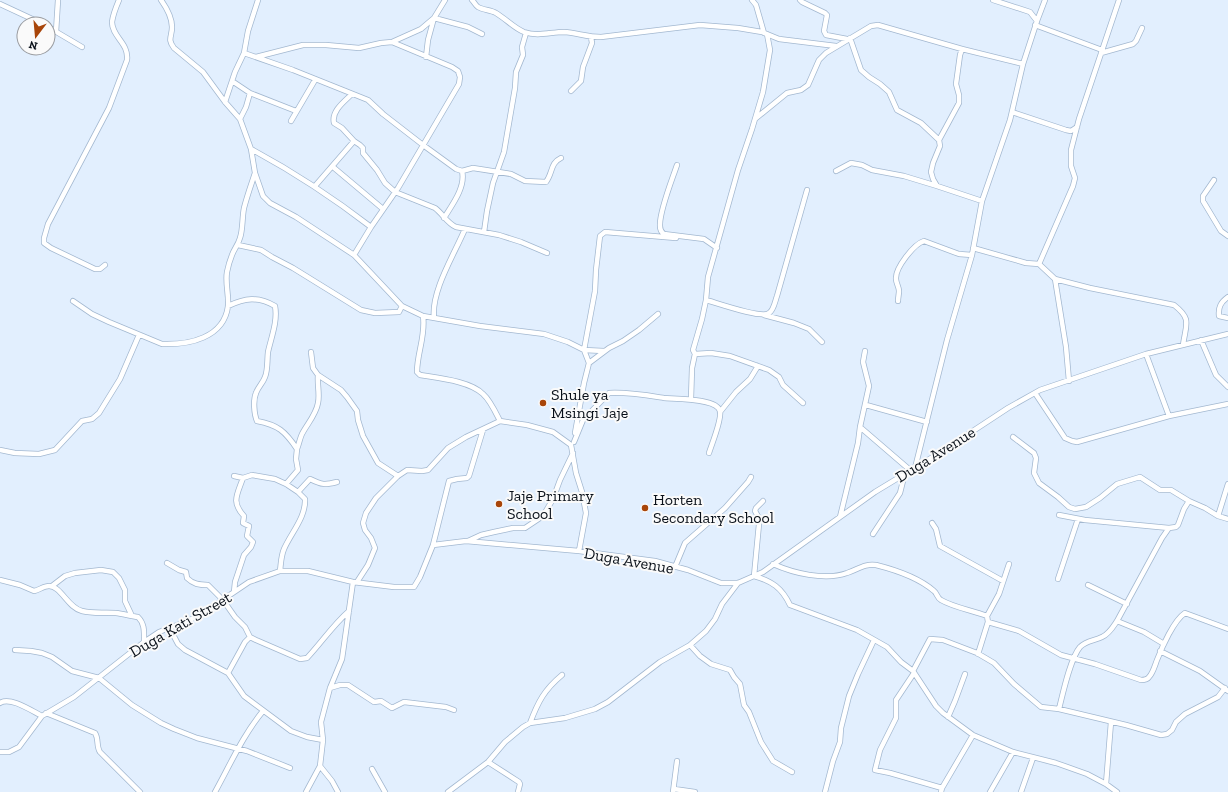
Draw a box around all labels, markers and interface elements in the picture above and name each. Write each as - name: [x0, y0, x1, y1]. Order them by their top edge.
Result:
- north arrow: [16, 16, 56, 56]
- text: N: [27, 38, 39, 53]
- place label: Shule ya Msingi Jaje: [551, 385, 628, 422]
- marker: Shule ya Msingi Jaje: [538, 398, 548, 408]
- street label: Duga Avenue: [892, 422, 979, 486]
- place label: Jaje Primary School: [507, 486, 594, 523]
- place label: Horten Secondary School: [653, 490, 774, 527]
- marker: Jaje Primary School: [494, 499, 504, 509]
- marker: Horten Secondary School: [640, 503, 650, 513]
- street label: Duga Avenue: [583, 543, 675, 578]
- street label: Duga Kati Street: [126, 588, 235, 661]

